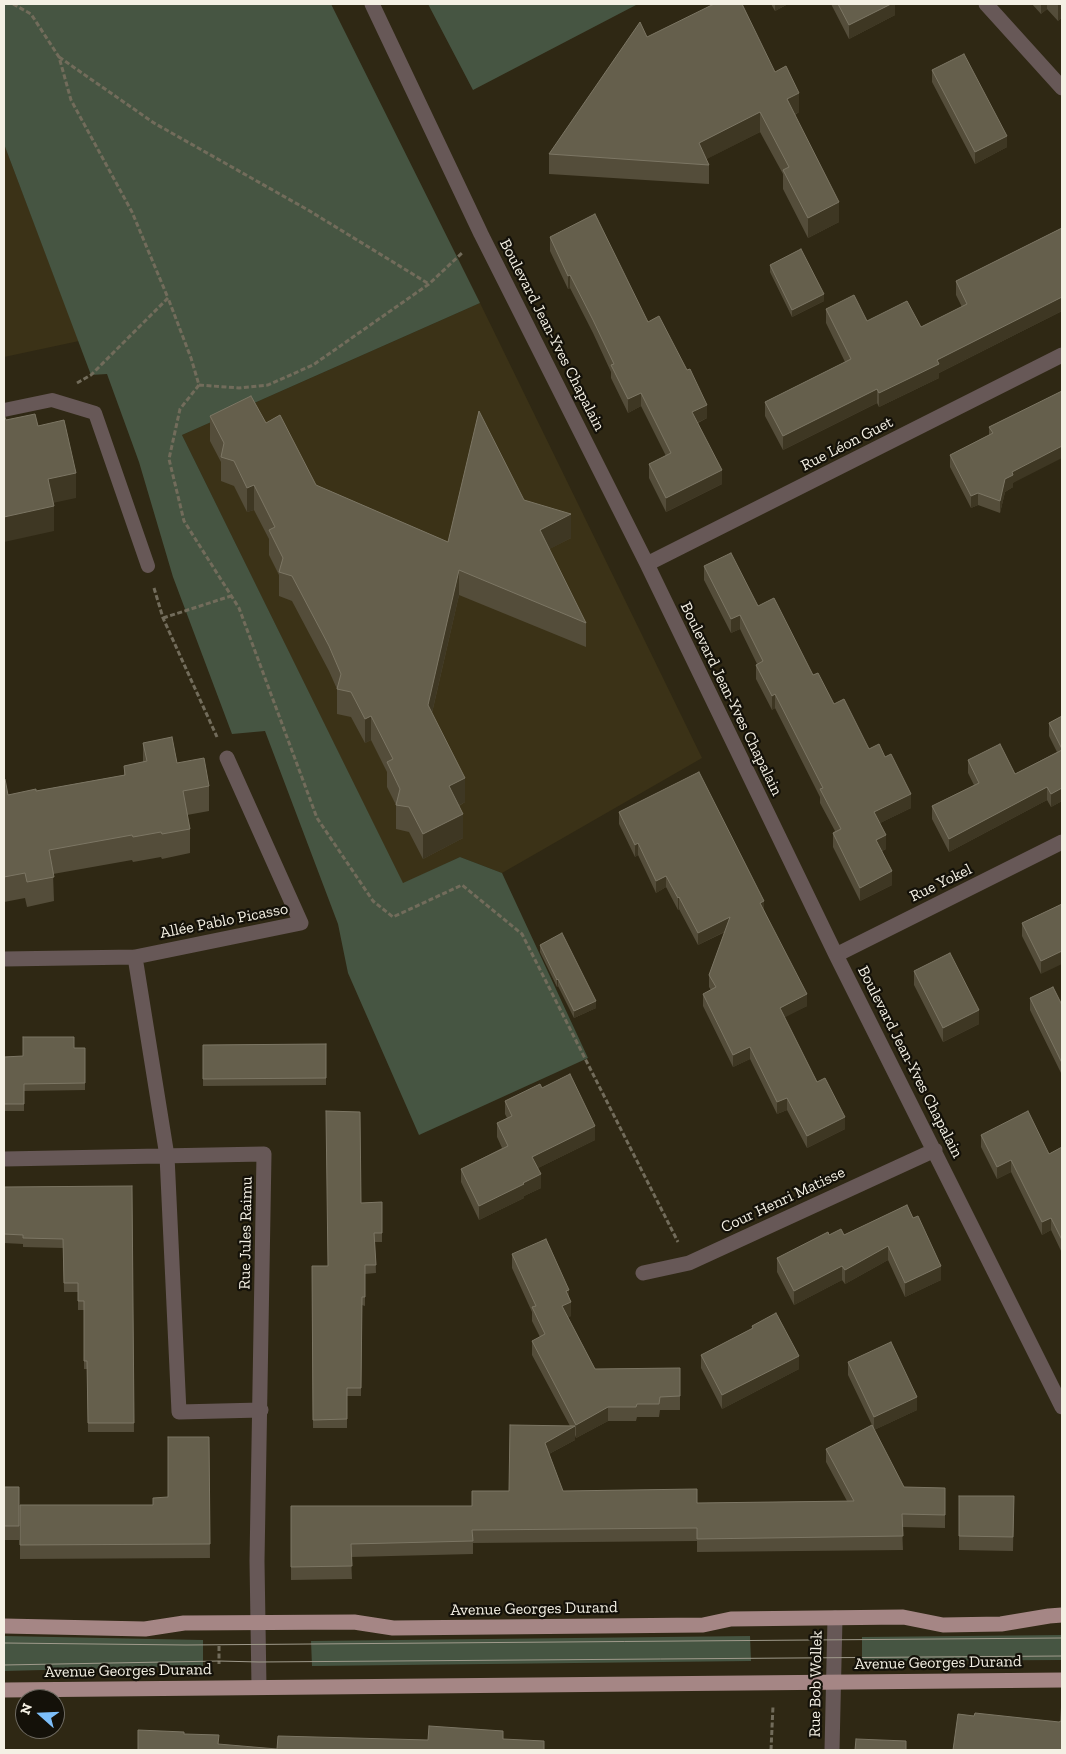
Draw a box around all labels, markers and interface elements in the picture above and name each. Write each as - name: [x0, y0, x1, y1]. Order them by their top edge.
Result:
- street label: Boulevard Jean-Yves Chapalain: [495, 236, 609, 434]
- street label: Rue Léon Guet: [798, 413, 896, 475]
- street label: Boulevard Jean-Yves Chapalain: [676, 599, 786, 799]
- street label: Rue Yokel: [907, 860, 975, 906]
- street label: Allée Pablo Picasso: [158, 899, 290, 943]
- street label: Boulevard Jean-Yves Chapalain: [853, 963, 967, 1161]
- street label: Cour Henri Matisse: [718, 1163, 848, 1237]
- street label: Rue Jules Raimu: [235, 1176, 257, 1290]
- street label: Avenue Georges Durand: [450, 1598, 618, 1620]
- street label: Rue Bob Wollek: [805, 1630, 827, 1738]
- street label: Avenue Georges Durand: [854, 1652, 1022, 1674]
- street label: Avenue Georges Durand: [44, 1660, 212, 1682]
- north arrow: [15, 1689, 65, 1739]
- text: N: [17, 1701, 36, 1717]

